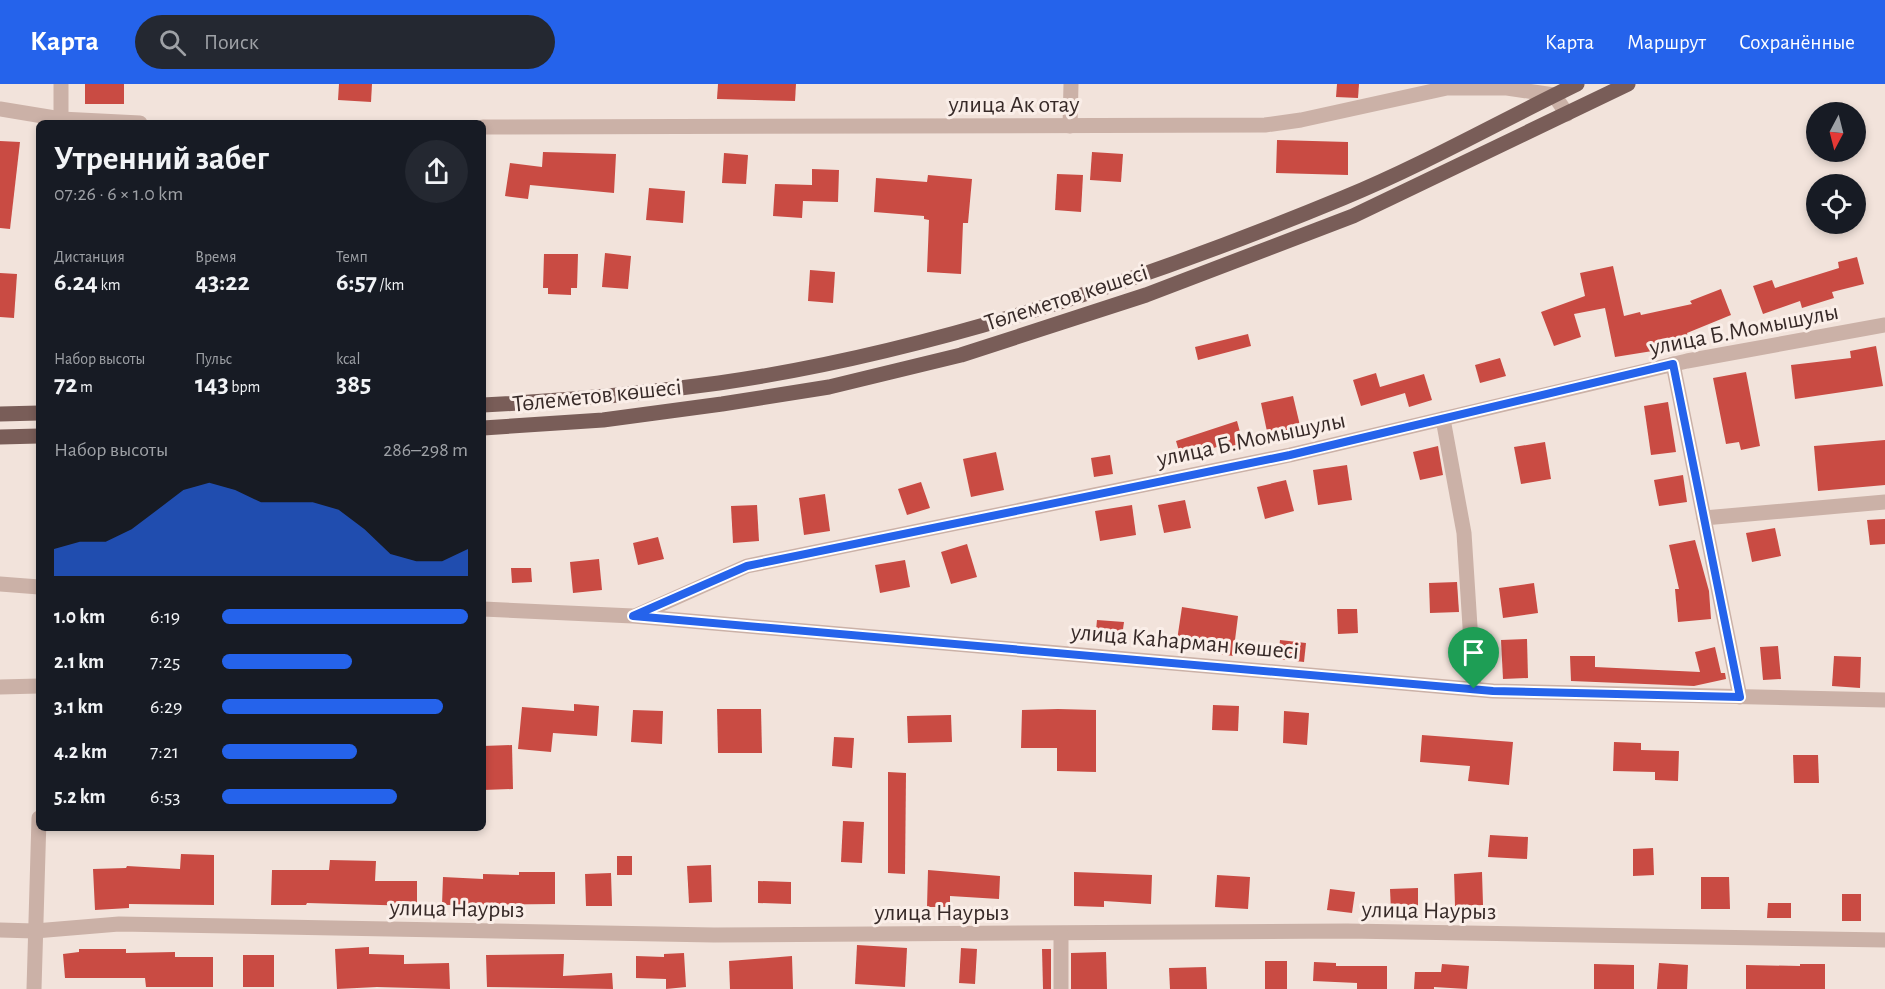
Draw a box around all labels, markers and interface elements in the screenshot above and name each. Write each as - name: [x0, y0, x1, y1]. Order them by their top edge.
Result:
- search box: [135, 15, 555, 69]
- icon: search: [156, 26, 189, 59]
- text: Карта: [30, 28, 99, 56]
- text: Поиск: [204, 31, 259, 53]
- text: Карта: [1545, 32, 1594, 53]
- text: Маршрут: [1627, 32, 1706, 53]
- text: Сохранённые: [1739, 32, 1855, 53]
- street label: улица Ак отау: [948, 93, 1080, 117]
- north arrow: [1806, 102, 1866, 162]
- map controls: [1806, 102, 1866, 234]
- button: share: [405, 140, 468, 203]
- text: Утренний забег: [54, 143, 269, 176]
- button: locate: [1806, 174, 1866, 234]
- text: 07:26 · 6 × 1.0 km: [54, 184, 183, 204]
- text: Дистанция: [54, 249, 125, 265]
- text: Время: [195, 249, 237, 265]
- text: Темп: [336, 249, 368, 265]
- street label: Төлеметов көшесі: [982, 260, 1151, 336]
- text: 6.24: [54, 269, 98, 295]
- text: 43:22: [195, 269, 250, 295]
- text: 6:57: [336, 269, 377, 295]
- text: km: [98, 277, 121, 293]
- text: /km: [377, 277, 404, 293]
- street label: улица Б.Момышулы: [1647, 300, 1841, 360]
- text: Набор высоты: [54, 351, 145, 367]
- text: Пульс: [195, 351, 232, 367]
- text: kcal: [336, 351, 360, 367]
- text: 72: [54, 371, 77, 397]
- text: 143: [195, 371, 229, 397]
- text: 385: [336, 371, 371, 397]
- street label: Төлеметов көшесі: [511, 375, 683, 417]
- text: m: [77, 379, 93, 395]
- text: bpm: [229, 379, 260, 395]
- street label: улица Б.Момышулы: [1154, 408, 1348, 472]
- text: Набор высоты: [54, 440, 168, 460]
- text: 286–298 m: [383, 440, 468, 460]
- text: 1.0 km: [54, 607, 105, 627]
- text: 6:19: [150, 607, 180, 627]
- street label: улица Каһарман көшесі: [1069, 620, 1300, 664]
- pin: [1448, 627, 1499, 689]
- icon: arrive: [1457, 636, 1490, 669]
- text: 2.1 km: [54, 652, 104, 672]
- text: 7:25: [150, 652, 180, 672]
- text: 3.1 km: [54, 697, 103, 717]
- text: 6:29: [150, 697, 182, 717]
- text: 4.2 km: [54, 742, 107, 762]
- text: 7:21: [150, 742, 179, 762]
- text: 5.2 km: [54, 787, 106, 807]
- text: 6:53: [150, 787, 181, 807]
- street label: улица Наурыз: [388, 896, 525, 922]
- street label: улица Наурыз: [1360, 898, 1497, 924]
- street label: улица Наурыз: [874, 901, 1009, 925]

